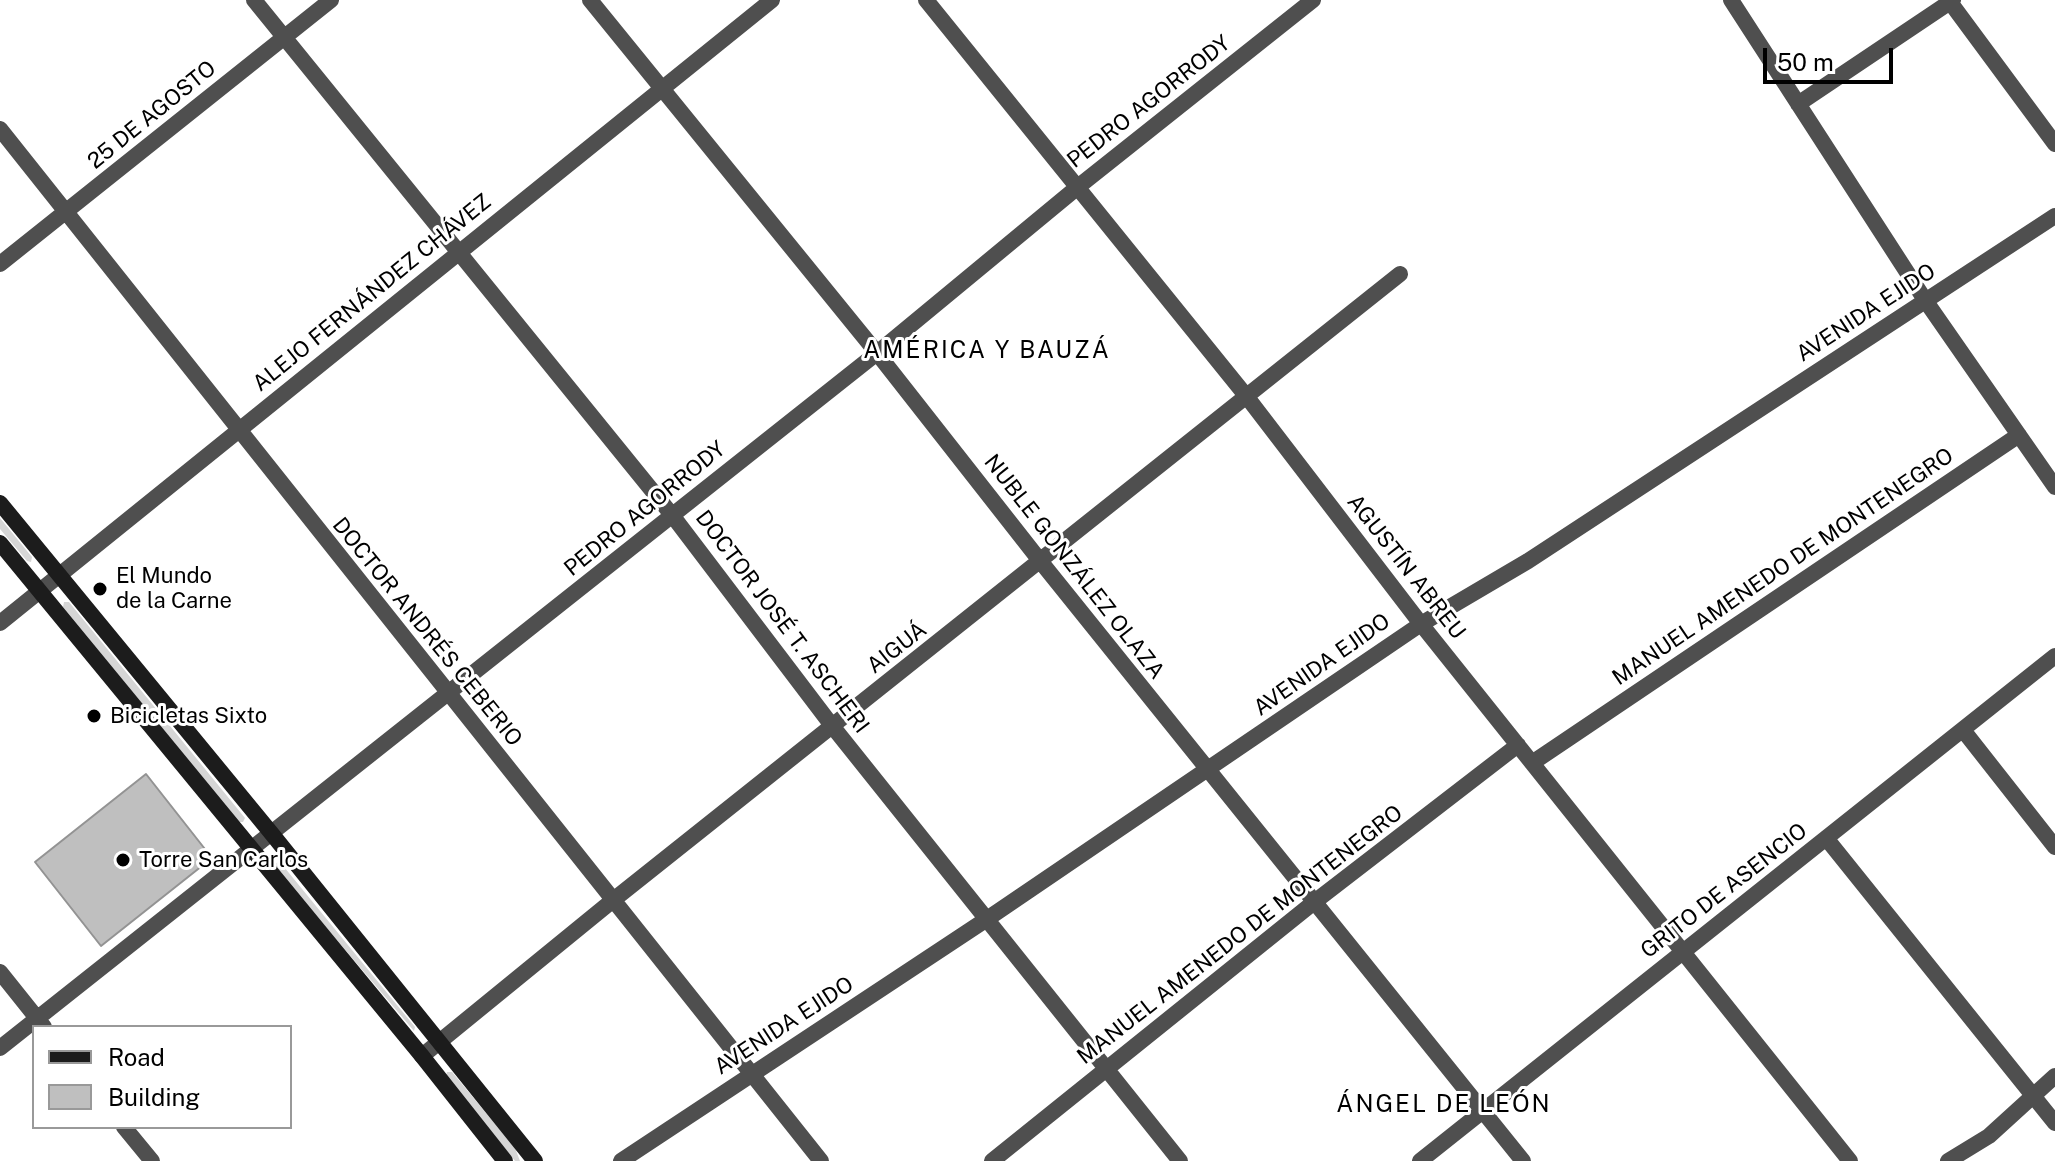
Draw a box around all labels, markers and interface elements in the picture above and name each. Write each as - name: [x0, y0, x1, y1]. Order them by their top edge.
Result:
- street label: PEDRO AGORRODY: [1062, 30, 1236, 174]
- scale bar: [1767, 32, 1897, 82]
- text: 50 m: [1777, 48, 1834, 76]
- street label: 25 DE AGOSTO: [83, 55, 221, 175]
- street label: ALEJO FERNÁNDEZ CHÁVEZ: [248, 189, 496, 397]
- street label: AVENIDA EJIDO: [1792, 258, 1940, 368]
- district label: AMÉRICA Y BAUZÁ: [863, 337, 1111, 365]
- street label: PEDRO AGORRODY: [559, 436, 731, 582]
- street label: MANUEL AMENEDO DE MONTENEGRO: [1608, 443, 1958, 691]
- street label: NUBLE GONZÁLEZ OLAZA: [978, 450, 1170, 684]
- street label: AGUSTÍN ABREU: [1341, 489, 1471, 645]
- street label: DOCTOR JOSÉ T. ASCHERI: [690, 505, 874, 739]
- street label: DOCTOR ANDRÉS CEBERIO: [327, 512, 527, 752]
- place label: El Mundo de la Carne: [116, 563, 232, 614]
- marker: El Mundo de la Carne: [91, 580, 109, 598]
- street label: AVENIDA EJIDO: [1249, 608, 1395, 722]
- street label: AIGUÁ: [862, 617, 932, 679]
- place label: Bicicletas Sixto: [110, 703, 267, 729]
- marker: Bicicletas Sixto: [85, 707, 103, 725]
- street label: MANUEL AMENEDO DE MONTENEGRO: [1072, 800, 1408, 1070]
- street label: GRITO DE ASENCIO: [1636, 818, 1812, 964]
- place label: Torre San Carlos: [139, 847, 308, 873]
- marker: Torre San Carlos: [114, 851, 132, 869]
- street label: AVENIDA EJIDO: [710, 971, 858, 1081]
- legend: [32, 1025, 292, 1129]
- text: Road: [108, 1043, 165, 1071]
- text: Building: [108, 1083, 200, 1111]
- district label: ÁNGEL DE LEÓN: [1336, 1091, 1552, 1119]

